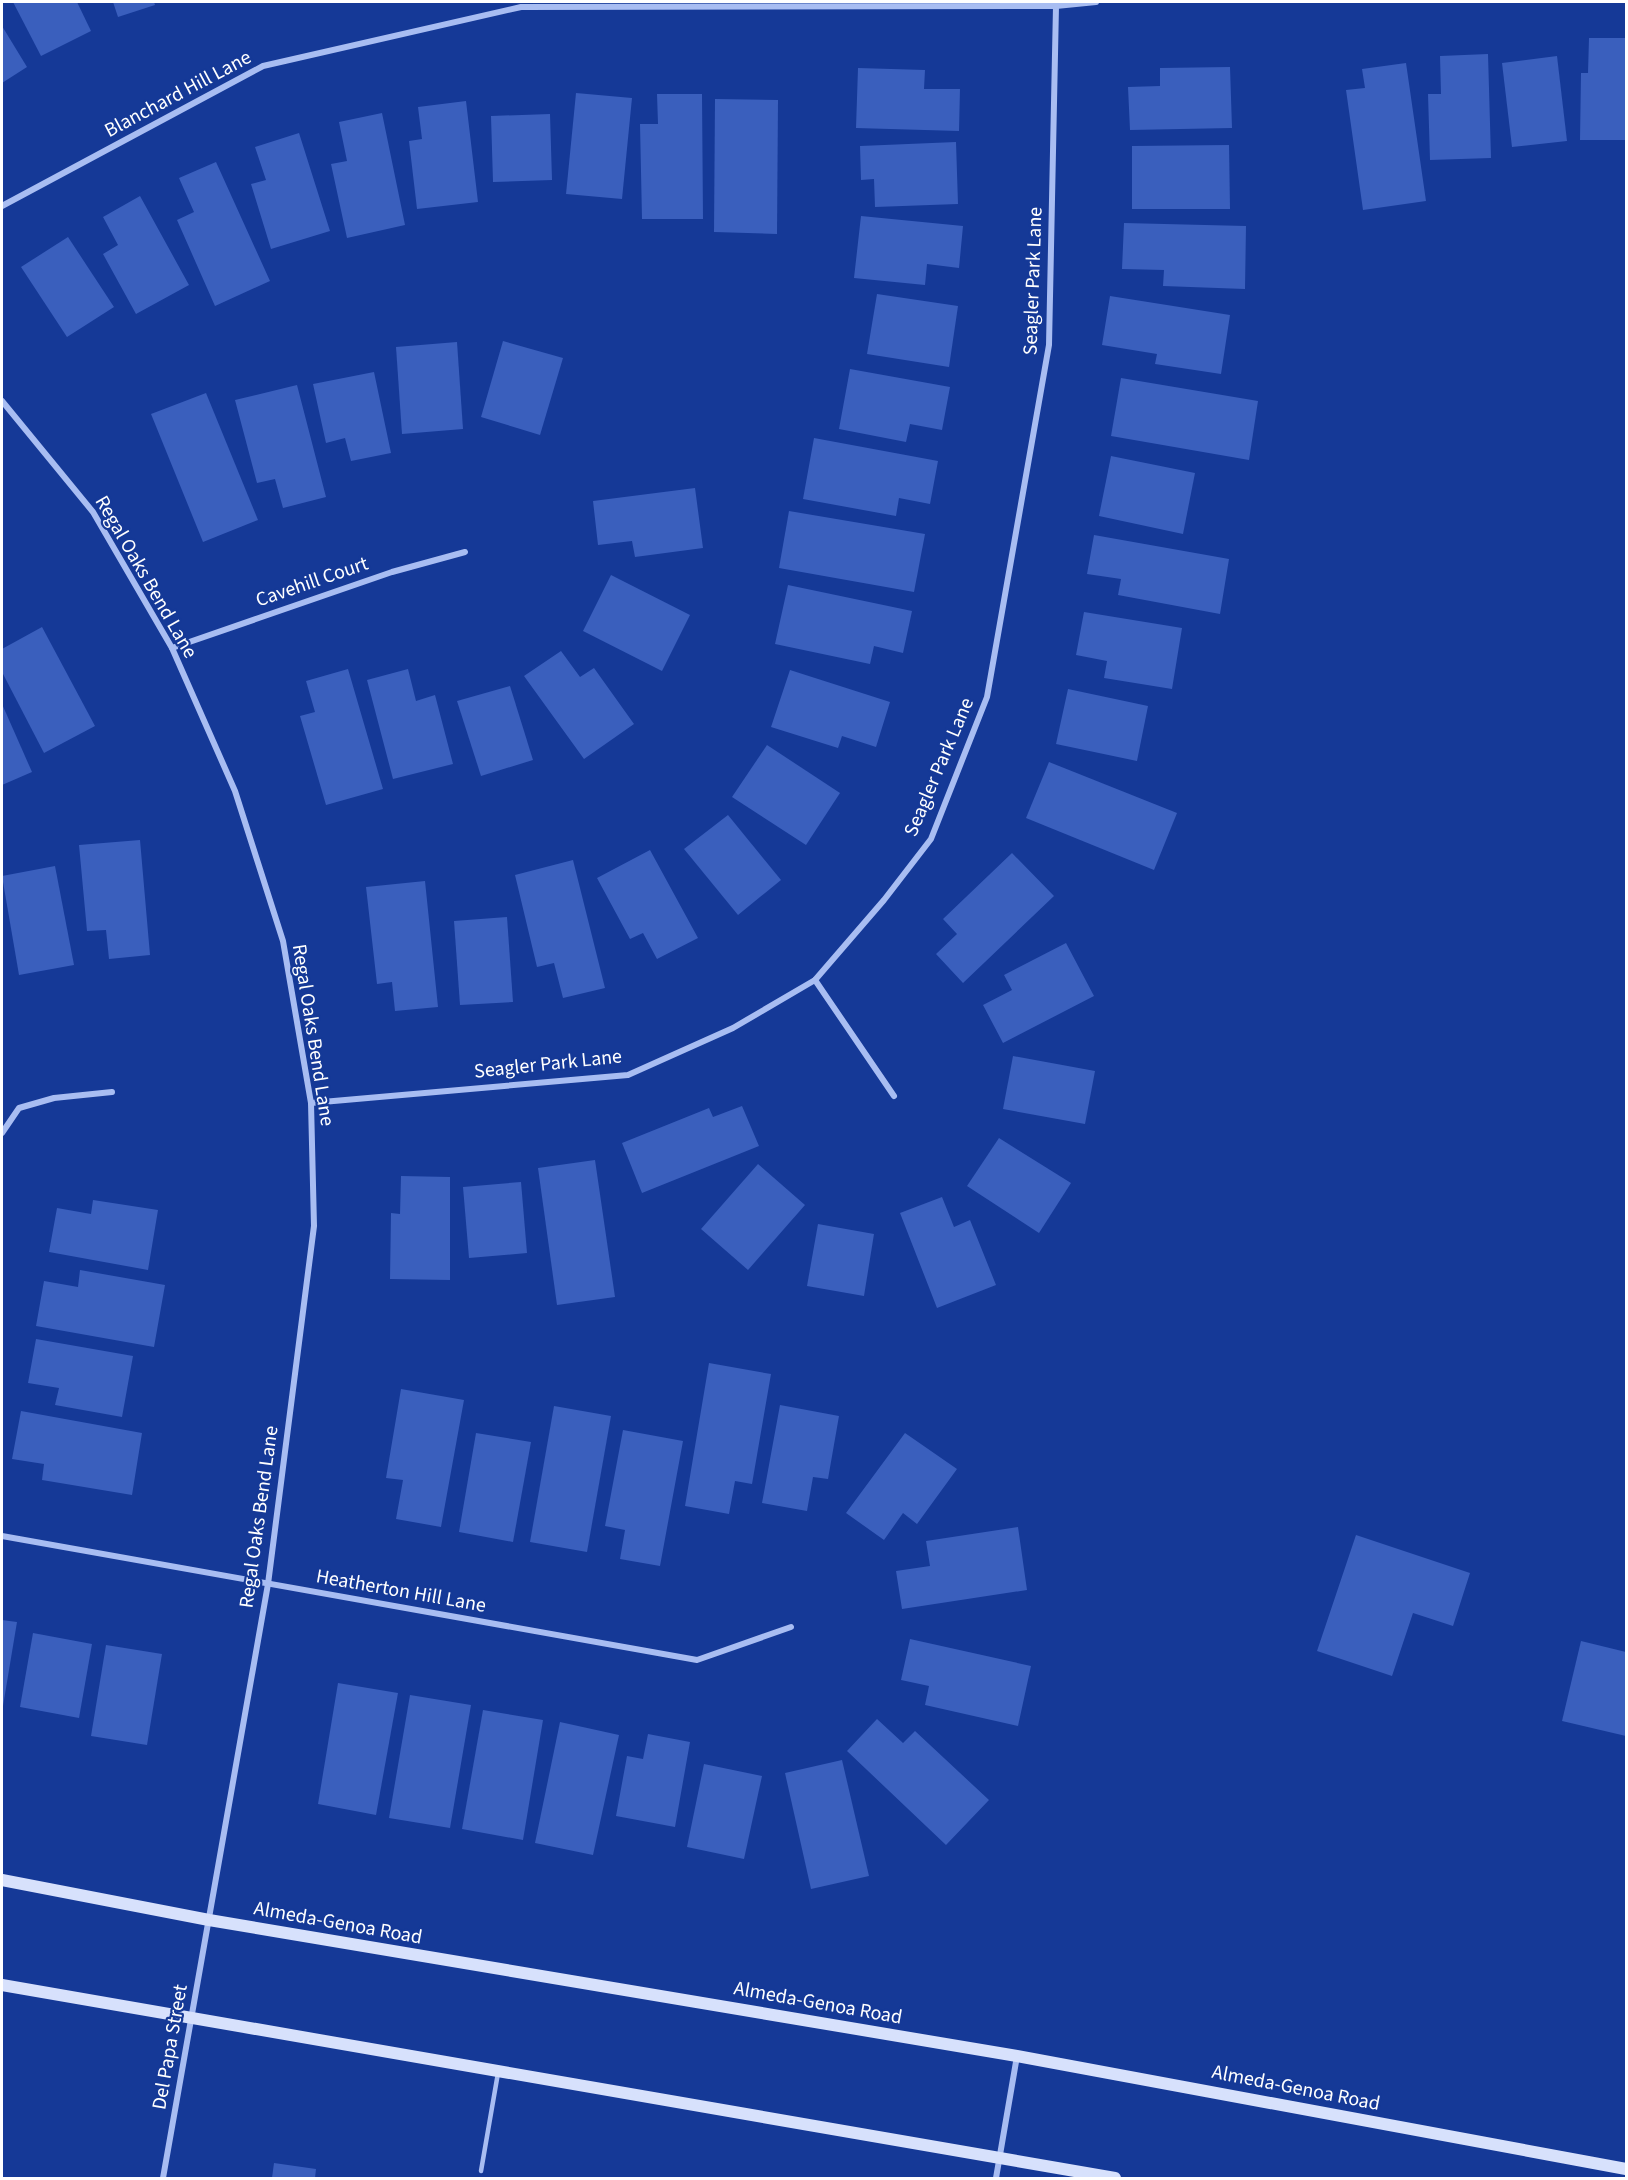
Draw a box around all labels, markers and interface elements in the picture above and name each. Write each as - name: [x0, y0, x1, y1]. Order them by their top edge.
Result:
- street label: Blanchard Hill Lane: [100, 43, 256, 145]
- street label: Seagler Park Lane: [1016, 206, 1050, 356]
- street label: Regal Oaks Bend Lane: [88, 490, 204, 664]
- street label: Cavehill Court: [252, 550, 372, 614]
- street label: Seagler Park Lane: [897, 693, 981, 841]
- street label: Regal Oaks Bend Lane: [285, 942, 341, 1128]
- street label: Seagler Park Lane: [473, 1042, 623, 1086]
- street label: Regal Oaks Bend Lane: [232, 1424, 286, 1610]
- street label: Heatherton Hill Lane: [314, 1562, 488, 1620]
- street label: Almeda-Genoa Road: [252, 1894, 424, 1952]
- street label: Almeda-Genoa Road: [732, 1974, 904, 2032]
- street label: Del Papa Street: [145, 1982, 195, 2112]
- street label: Almeda-Genoa Road: [1210, 2058, 1382, 2118]

